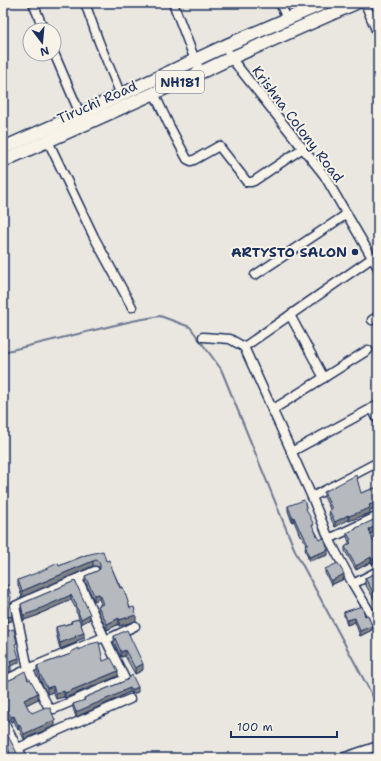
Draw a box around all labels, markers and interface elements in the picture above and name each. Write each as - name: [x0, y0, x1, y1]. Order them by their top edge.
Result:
- north arrow: [22, 22, 62, 62]
- text: N: [38, 43, 51, 60]
- street label: Krishna Colony Road: [248, 62, 348, 186]
- road number: NH181: [156, 71, 204, 93]
- street label: Tiruchi Road: [54, 76, 140, 128]
- place label: ARTYSTO SALON: [231, 243, 347, 261]
- marker: ARTYSTO SALON: [350, 247, 360, 257]
- scale bar: [231, 713, 337, 739]
- text: 100 m: [237, 719, 273, 735]

